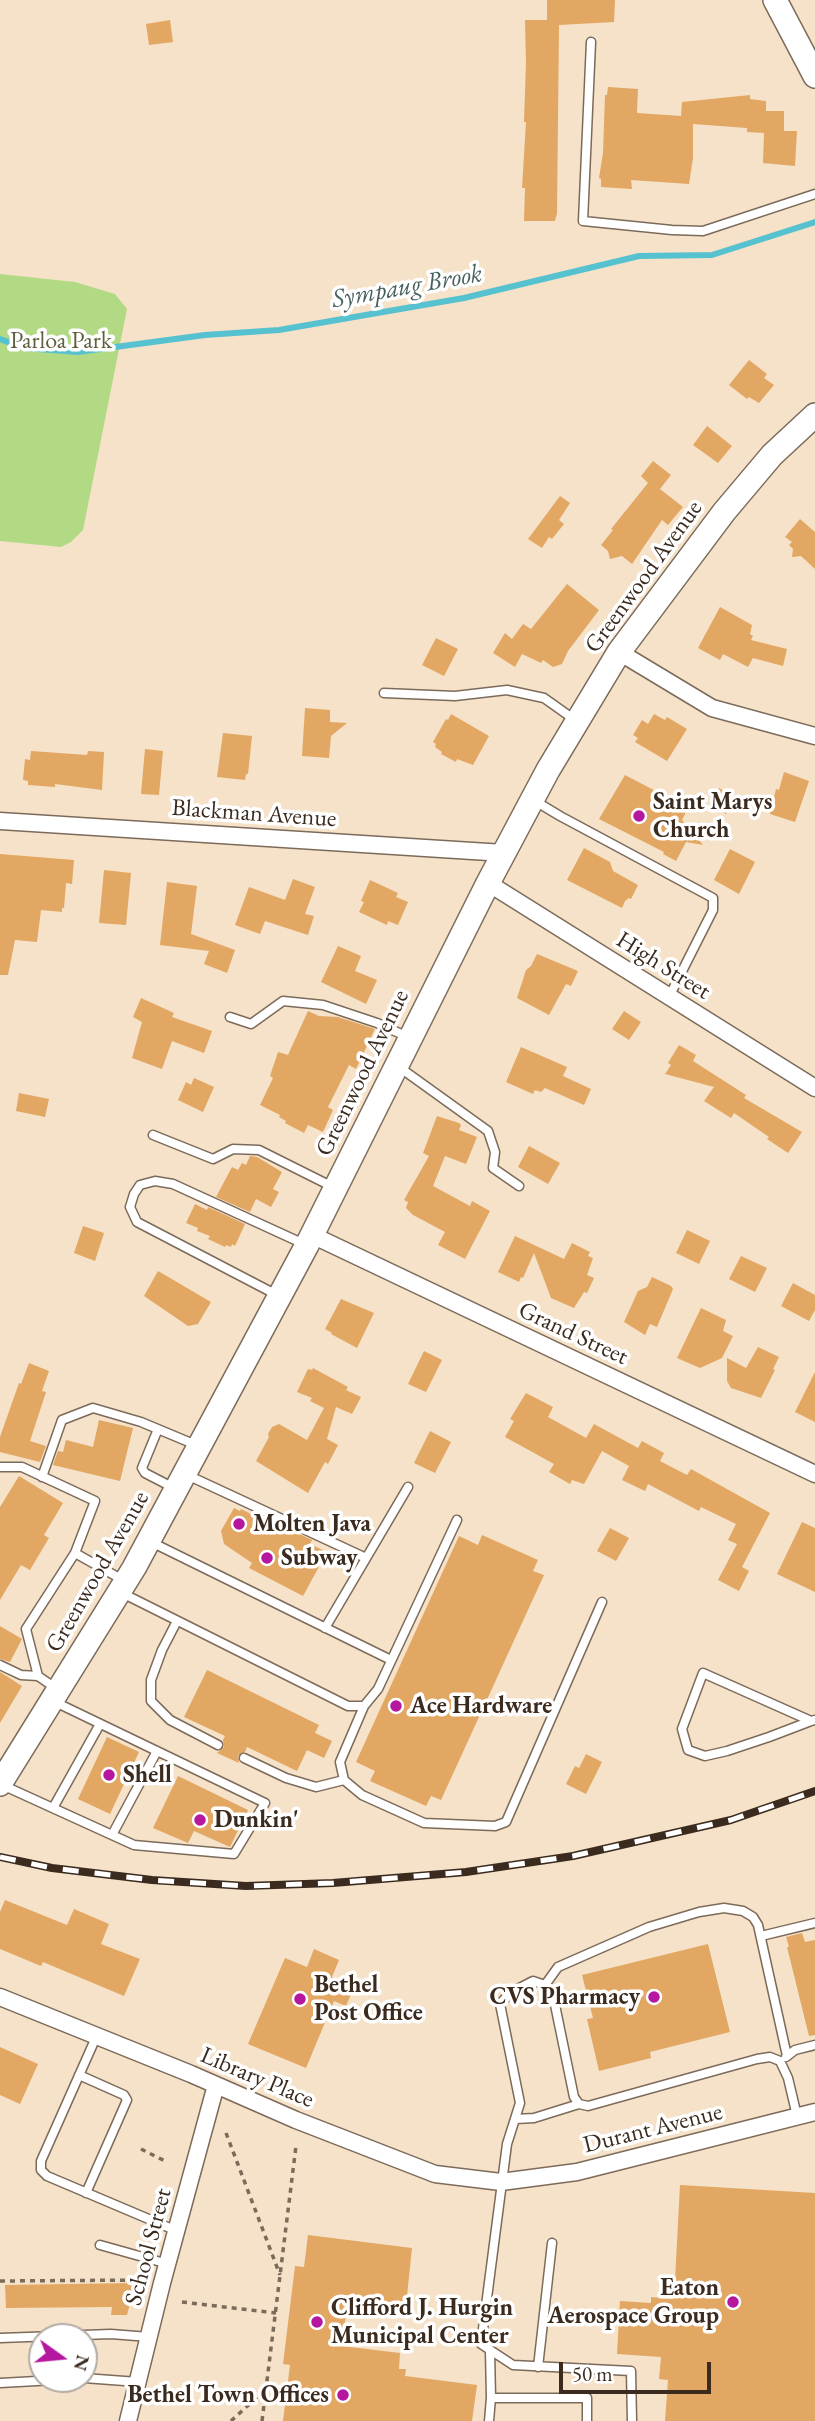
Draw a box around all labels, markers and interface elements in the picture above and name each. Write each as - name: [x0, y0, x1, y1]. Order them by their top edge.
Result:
- water label: Sympaug Brook: [329, 258, 485, 316]
- park label: Parloa Park: [10, 327, 112, 355]
- street label: Greenwood Avenue: [579, 495, 709, 659]
- place label: Saint Marys Church: [653, 788, 772, 844]
- street label: Blackman Avenue: [171, 794, 337, 834]
- marker: Saint Marys Church: [631, 808, 647, 824]
- street label: High Street: [611, 926, 715, 1006]
- street label: Greenwood Avenue: [310, 985, 416, 1161]
- street label: Grand Street: [514, 1296, 632, 1372]
- street label: Greenwood Avenue: [40, 1486, 156, 1658]
- place label: Molten Java: [253, 1510, 371, 1538]
- marker: Molten Java: [231, 1516, 247, 1532]
- place label: Subway: [281, 1544, 358, 1572]
- marker: Subway: [259, 1550, 275, 1566]
- place label: Ace Hardware: [410, 1692, 552, 1720]
- marker: Ace Hardware: [388, 1698, 404, 1714]
- place label: Shell: [123, 1761, 172, 1789]
- marker: Shell: [101, 1767, 117, 1783]
- place label: Dunkin': [214, 1806, 299, 1834]
- marker: Dunkin': [192, 1812, 208, 1828]
- place label: Bethel Post Office: [314, 1971, 423, 2027]
- place label: CVS Pharmacy: [489, 1983, 640, 2011]
- marker: CVS Pharmacy: [646, 1989, 662, 2005]
- marker: Bethel Post Office: [292, 1991, 308, 2007]
- street label: Library Place: [196, 2041, 318, 2115]
- street label: Durant Avenue: [581, 2098, 725, 2160]
- street label: School Street: [120, 2185, 178, 2309]
- place label: Eaton Aerospace Group: [548, 2274, 719, 2330]
- place label: Clifford J. Hurgin Municipal Center: [331, 2294, 513, 2350]
- marker: Eaton Aerospace Group: [725, 2294, 741, 2310]
- marker: Clifford J. Hurgin Municipal Center: [309, 2314, 325, 2330]
- north arrow: [28, 2323, 98, 2393]
- scale bar: [563, 2348, 715, 2392]
- text: N: [68, 2352, 96, 2374]
- text: 50 m: [572, 2360, 613, 2387]
- place label: Bethel Town Offices: [127, 2381, 329, 2409]
- marker: Bethel Town Offices: [335, 2387, 351, 2403]

